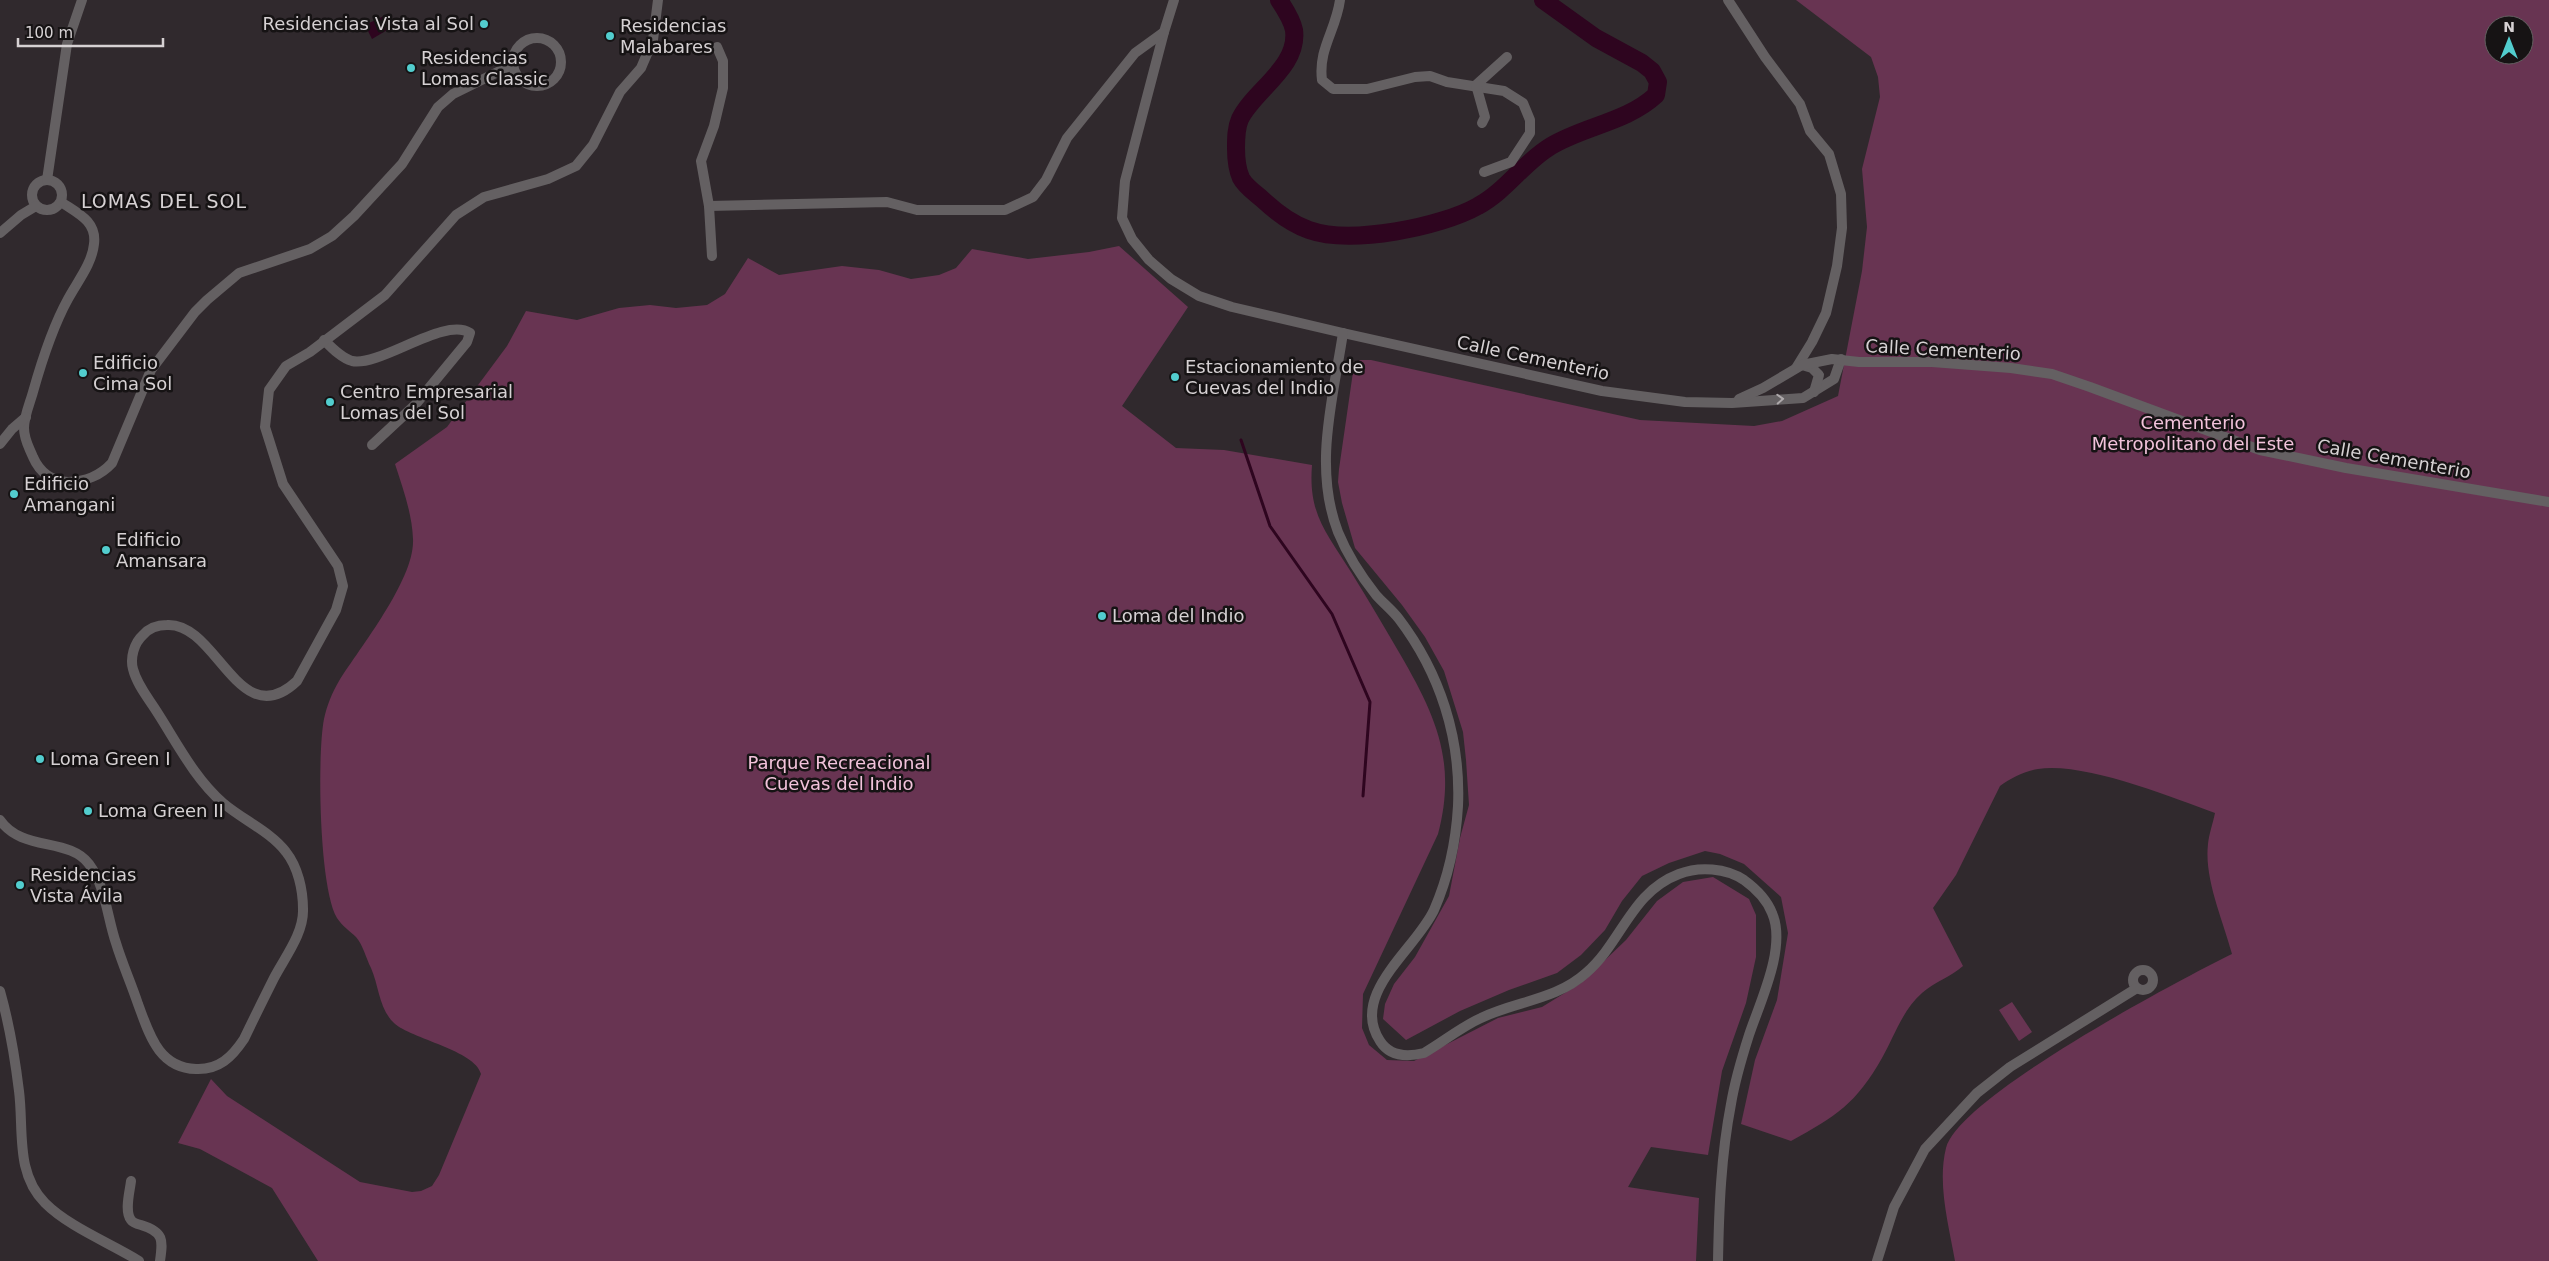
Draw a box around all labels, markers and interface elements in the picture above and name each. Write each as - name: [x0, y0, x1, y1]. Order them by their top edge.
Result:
- place label: Residencias Vista al Sol: [263, 13, 474, 34]
- scale bar: [18, 15, 162, 47]
- place label: Residencias Malabares: [620, 15, 726, 57]
- north arrow: [2484, 15, 2534, 65]
- marker: Residencias Vista al Sol: [478, 18, 490, 30]
- text: N: [2503, 19, 2515, 35]
- text: 100 m: [25, 24, 73, 42]
- marker: Residencias Malabares: [604, 30, 616, 42]
- place label: Residencias Lomas Classic: [421, 47, 548, 89]
- marker: Residencias Lomas Classic: [405, 62, 417, 74]
- district label: LOMAS DEL SOL: [81, 190, 247, 212]
- street label: Calle Cementerio: [1455, 331, 1611, 384]
- street label: Calle Cementerio: [1865, 335, 2021, 364]
- place label: Edificio Cima Sol: [93, 352, 172, 394]
- place label: Estacionamiento de Cuevas del Indio: [1185, 356, 1364, 398]
- marker: Edificio Cima Sol: [77, 367, 89, 379]
- marker: Estacionamiento de Cuevas del Indio: [1169, 371, 1181, 383]
- place label: Centro Empresarial Lomas del Sol: [340, 381, 513, 423]
- one-way arrow: [1777, 394, 1785, 405]
- marker: Centro Empresarial Lomas del Sol: [324, 396, 336, 408]
- park label: Cementerio Metropolitano del Este: [2092, 412, 2294, 454]
- street label: Calle Cementerio: [2316, 435, 2473, 482]
- place label: Edificio Amangani: [24, 473, 115, 515]
- marker: Edificio Amangani: [8, 488, 20, 500]
- place label: Edificio Amansara: [116, 529, 207, 571]
- marker: Edificio Amansara: [100, 544, 112, 556]
- place label: Loma del Indio: [1112, 605, 1244, 626]
- marker: Loma del Indio: [1096, 610, 1108, 622]
- place label: Loma Green I: [50, 748, 171, 769]
- park label: Parque Recreacional Cuevas del Indio: [748, 752, 930, 794]
- marker: Loma Green I: [34, 753, 46, 765]
- place label: Loma Green II: [98, 800, 224, 821]
- marker: Loma Green II: [82, 805, 94, 817]
- place label: Residencias Vista Ávila: [30, 864, 136, 906]
- marker: Residencias Vista Ávila: [14, 879, 26, 891]

